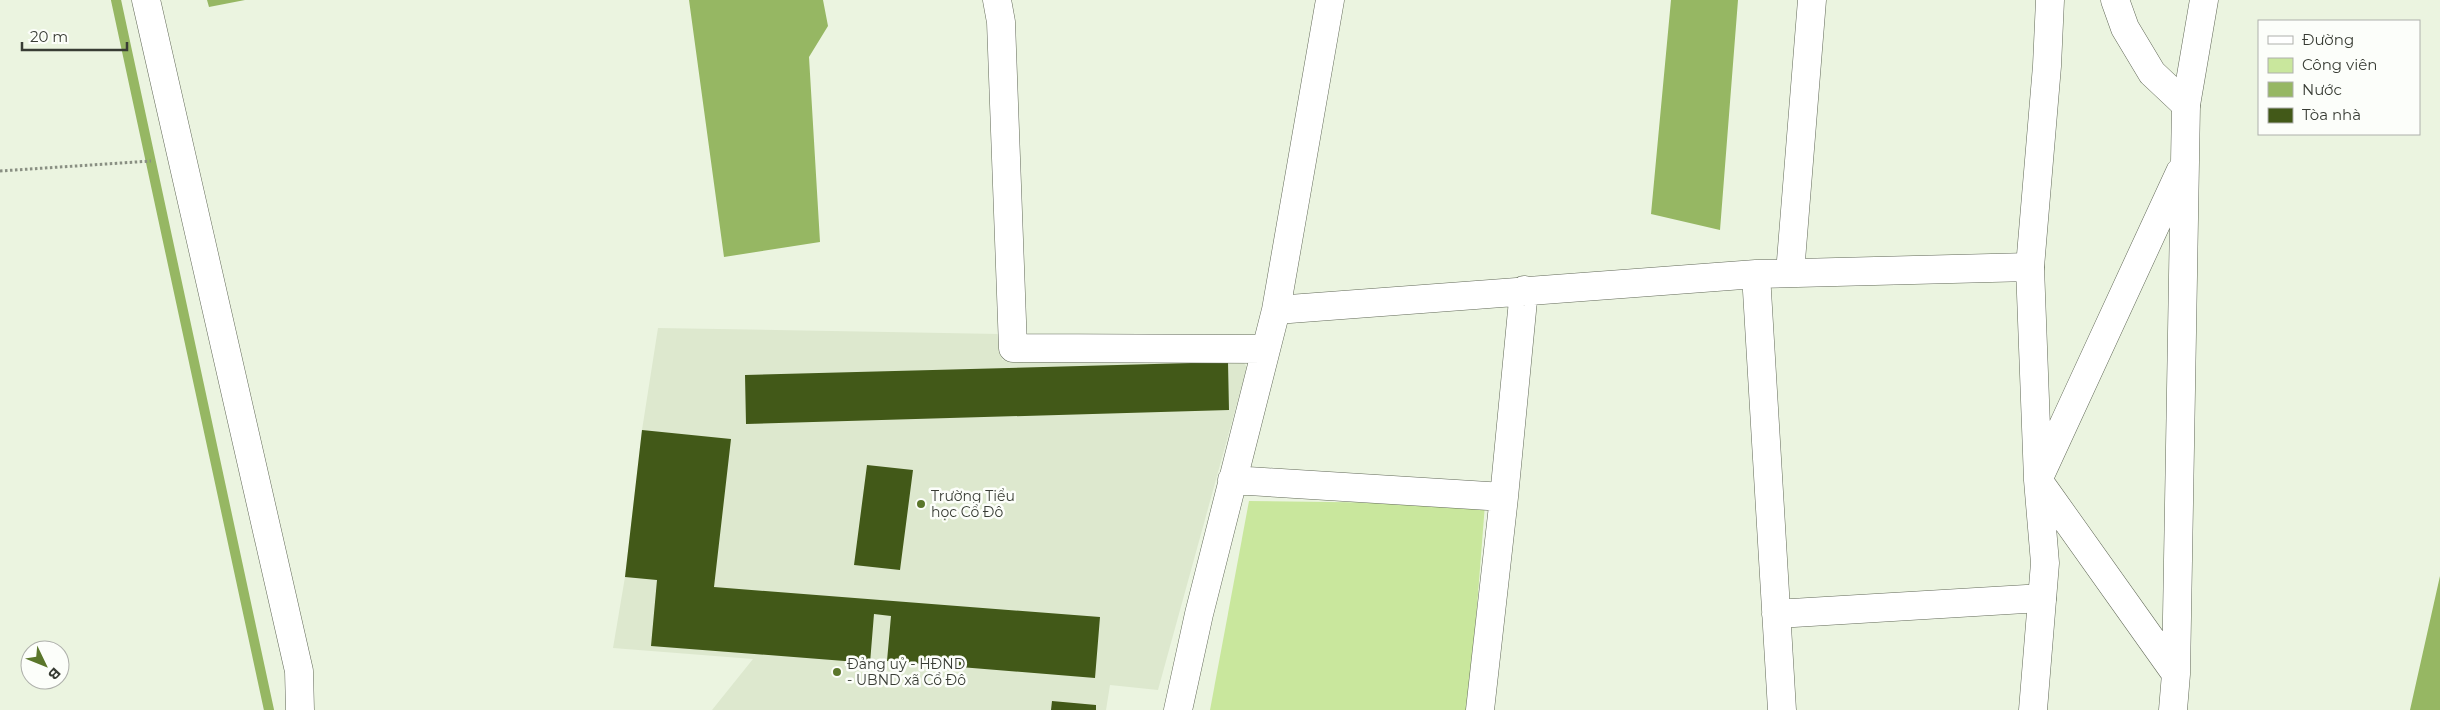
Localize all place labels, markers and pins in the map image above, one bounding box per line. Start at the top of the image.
place label: Trường Tiểu học Cổ Đô [931,487,1015,521]
marker: Trường Tiểu học Cổ Đô [915,498,927,510]
place label: Đảng uỷ - HĐND - UBND xã Cổ Đô [847,655,966,689]
marker: Đảng uỷ - HĐND - UBND xã Cổ Đô [831,666,843,678]

